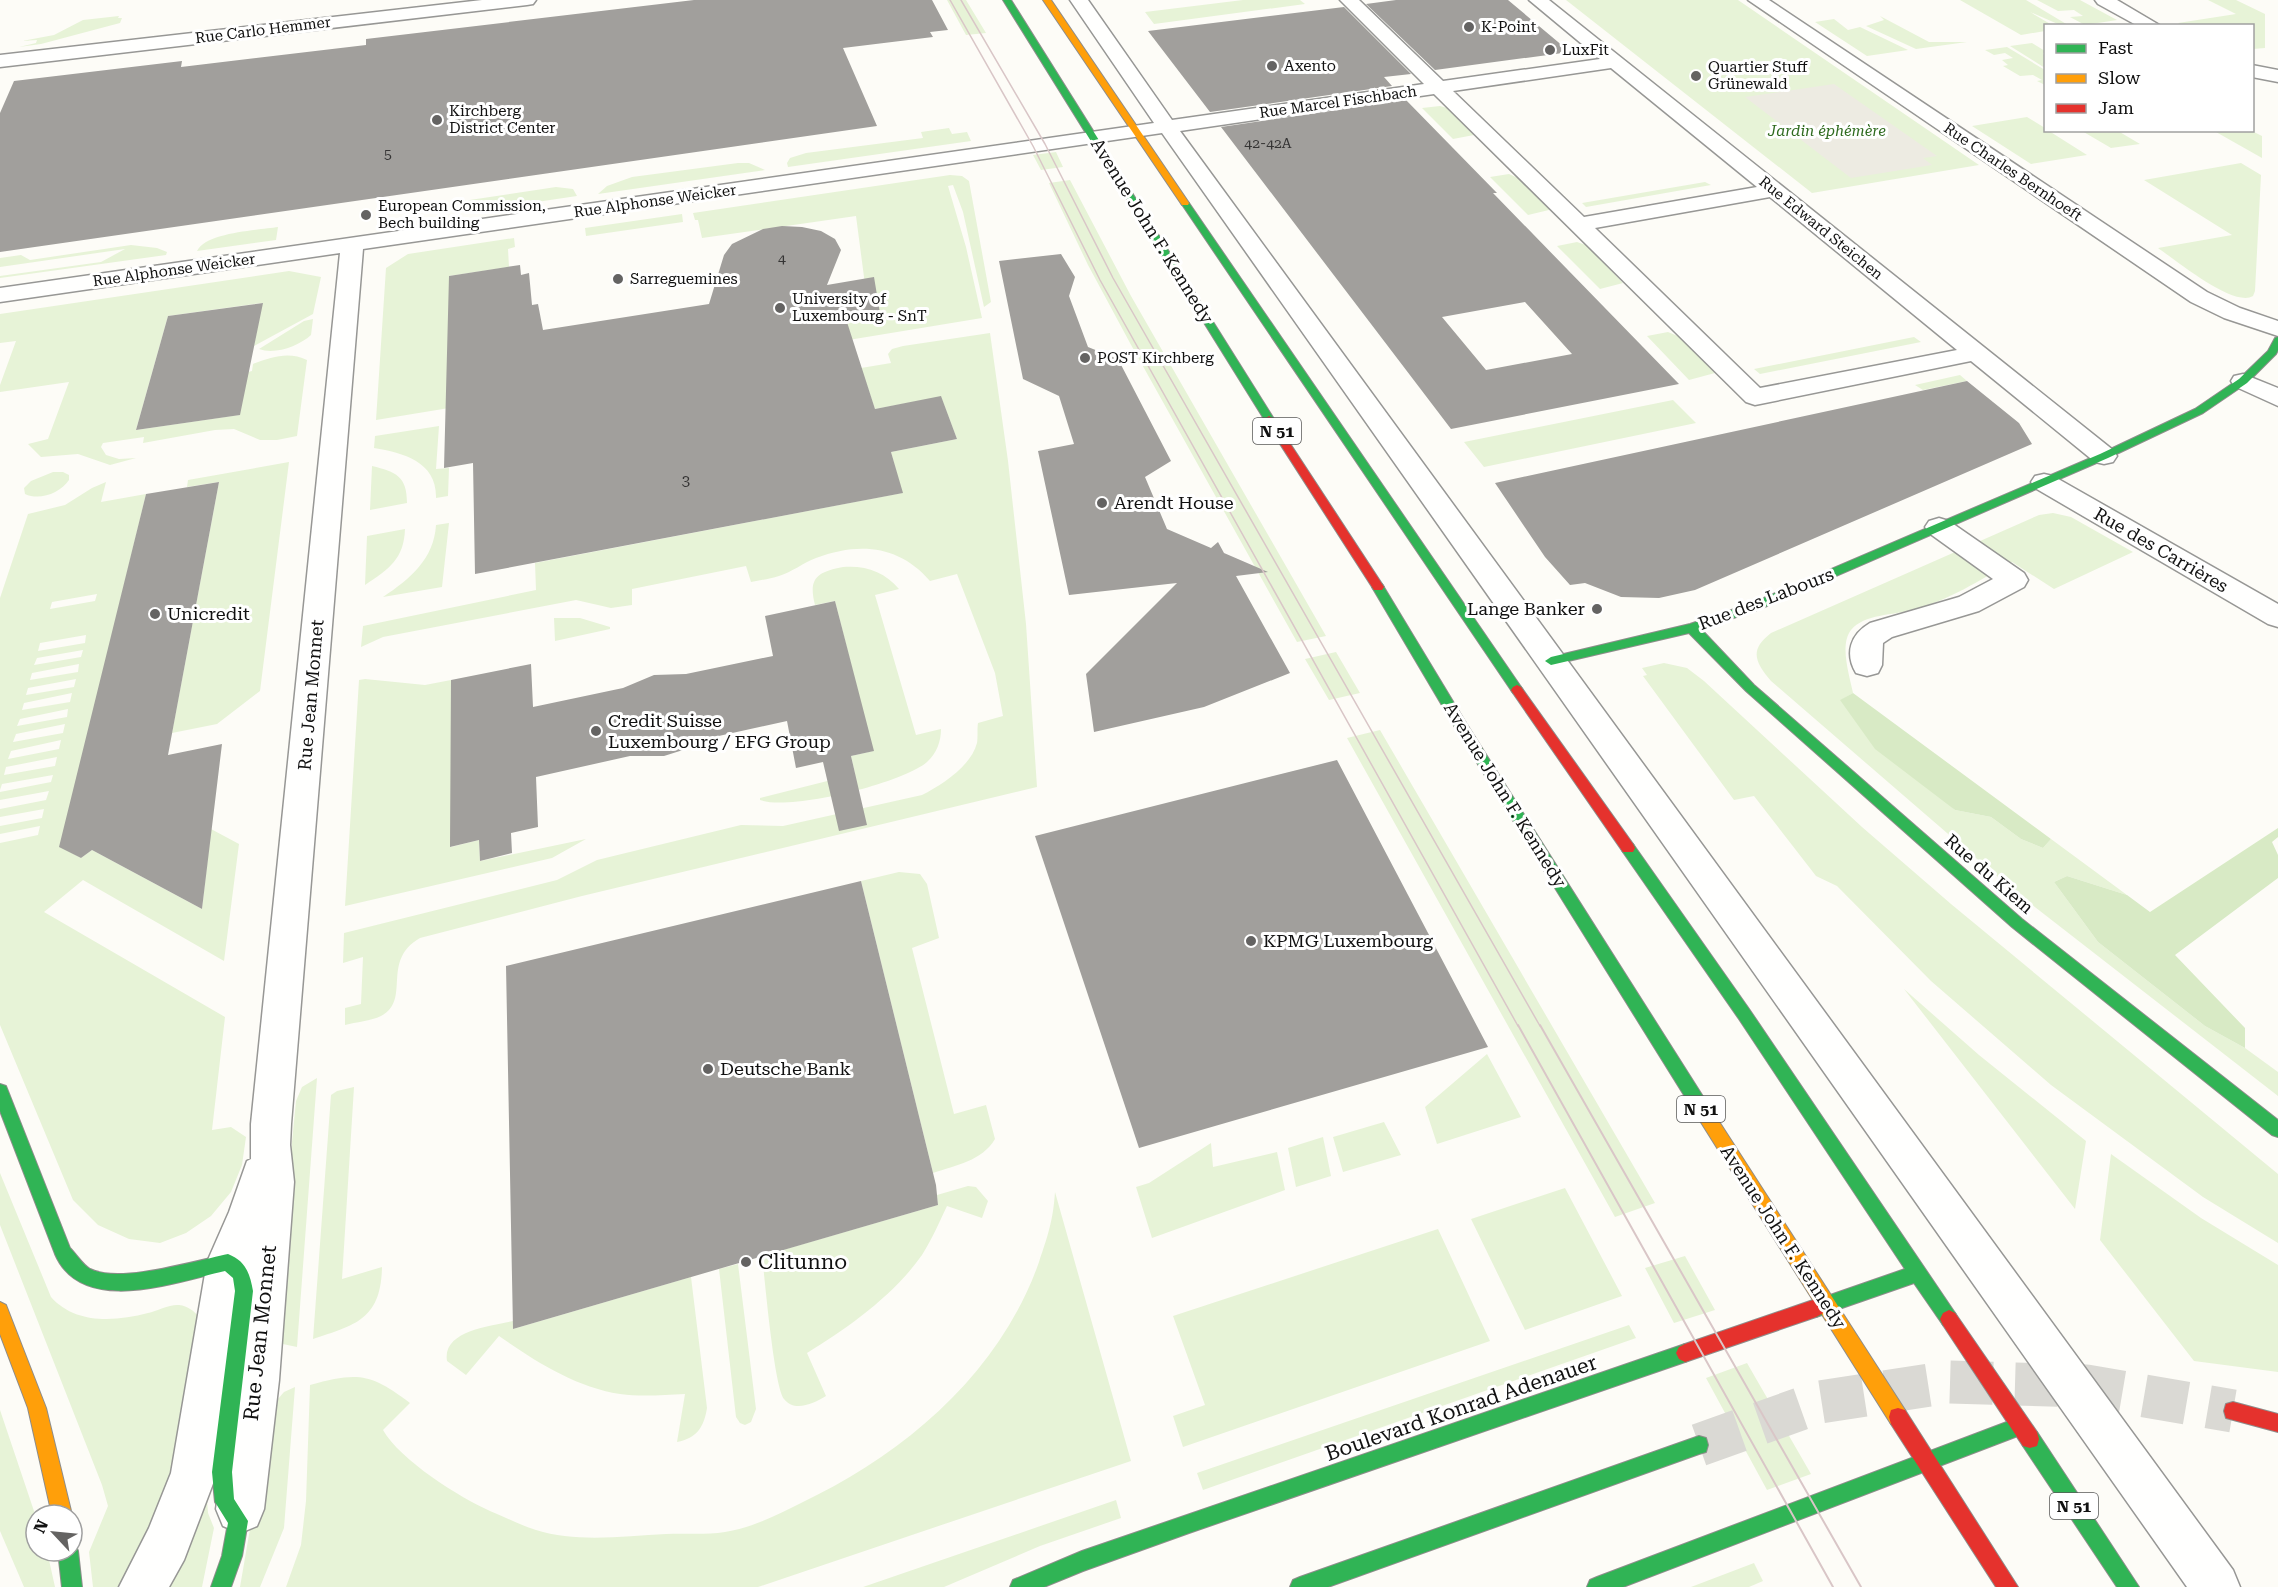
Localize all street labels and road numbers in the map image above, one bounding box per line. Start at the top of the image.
street label: Rue Carlo Hemmer [194,13,332,47]
street label: Rue Marcel Fischbach [1258,82,1418,122]
street label: Rue Charles Bernhoeft [1940,119,2086,225]
street label: Avenue John F. Kennedy [1087,134,1218,327]
street label: Rue Edward Steichen [1755,172,1887,284]
street label: Rue Alphonse Weicker [573,181,737,221]
street label: Rue Alphonse Weicker [92,250,256,290]
road number: N 51 [1253,418,1301,444]
street label: Rue des Carrières [2091,503,2232,596]
street label: Rue des Labours [1695,563,1836,634]
street label: Rue Jean Monnet [293,618,328,771]
street label: Avenue John F. Kennedy [1440,698,1571,891]
street label: Rue du Kiem [1941,830,2038,918]
road number: N 51 [1677,1096,1725,1122]
street label: Avenue John F. Kennedy [1716,1141,1851,1333]
street label: Rue Jean Monnet [239,1244,281,1422]
street label: Boulevard Konrad Adenauer [1322,1350,1600,1466]
road number: N 51 [2050,1493,2098,1519]

